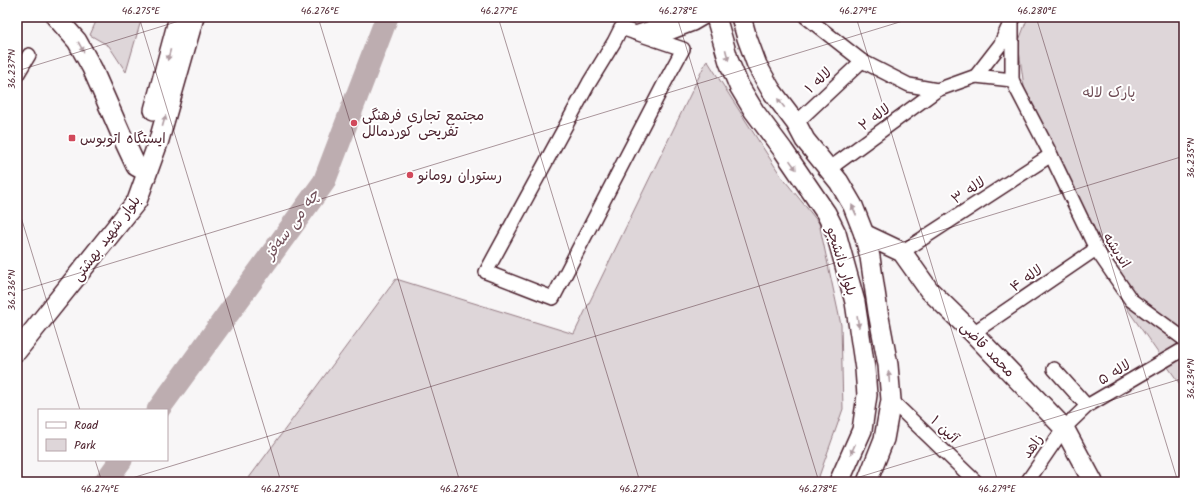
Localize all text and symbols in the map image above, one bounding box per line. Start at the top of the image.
text: 46.275°E [122,3,161,19]
text: 46.276°E [301,3,340,19]
text: 46.277°E [480,3,519,19]
text: 46.278°E [658,3,699,19]
text: 46.279°E [839,3,878,19]
text: 46.280°E [1017,3,1058,19]
one-way arrow [77,41,84,53]
text: 36.237°N [4,49,20,89]
one-way arrow [166,49,172,61]
one-way arrow [724,49,730,61]
street label: لاله ۱ [800,62,837,99]
park label: پارک لاله [1083,82,1135,104]
one-way arrow [777,97,785,108]
street label: لاله ۲ [854,99,895,137]
place label: مجتمع تجاری فرهنگی تفریحی کوردمالل [362,105,484,143]
one-way arrow [161,114,167,126]
marker: مجتمع تجاری فرهنگی تفریحی کوردمالل [349,118,359,128]
place label: ایستگاه اتوبوس [80,128,166,150]
marker: ایستگاه اتوبوس [67,133,77,143]
text: 36.235°N [1183,137,1199,178]
one-way arrow [789,160,797,171]
place label: رستوران رومانو [417,165,502,187]
marker: رستوران رومانو [405,170,415,180]
street label: لاله ۳ [947,172,990,210]
water label: چە می سەقز [258,184,327,266]
street label: بلوار شهید بهشتی [67,191,146,286]
one-way arrow [851,204,857,215]
street label: بلوار دانشجو [820,223,862,298]
street label: اندیشه [1097,228,1136,273]
street label: لاله ۴ [1006,260,1048,298]
text: 36.236°N [4,269,20,310]
one-way arrow [855,316,861,328]
street label: محمد قاضی [955,317,1020,383]
street label: لاله ۵ [1094,354,1135,391]
text: 36.234°N [1183,358,1199,399]
one-way arrow [886,371,892,383]
legend [38,409,168,461]
street label: آئین ۱ [925,411,964,449]
text: Road [74,416,99,435]
street label: زاهد [1017,430,1049,463]
text: Park [74,436,96,455]
one-way arrow [850,444,856,456]
text: 46.274°E [81,481,120,497]
text: 46.275°E [261,481,300,497]
text: 46.276°E [440,481,479,497]
text: 46.277°E [619,481,658,497]
text: 46.278°E [798,481,839,497]
text: 46.279°E [978,481,1017,497]

